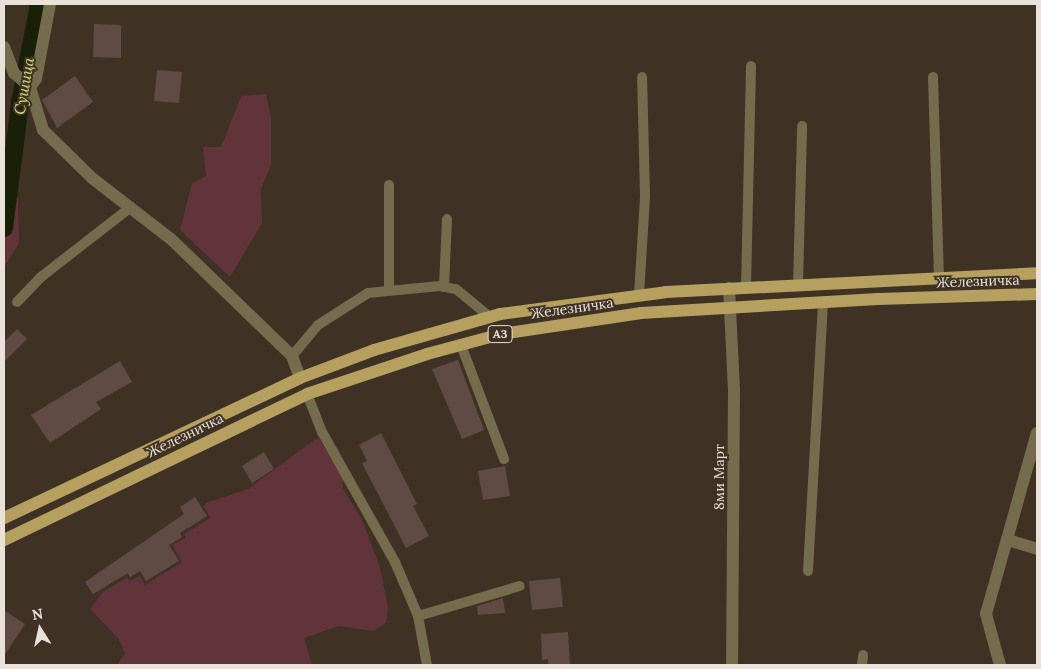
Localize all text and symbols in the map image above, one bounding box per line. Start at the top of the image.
water label: Сушица [10,56,38,116]
street label: Железничка [936,271,1020,291]
street label: Железничка [530,294,614,322]
road number: A3 [488,324,512,344]
street label: Железничка [144,409,226,461]
street label: 8ми Март [711,444,727,510]
north arrow [15,604,65,654]
text: N [30,604,44,624]

